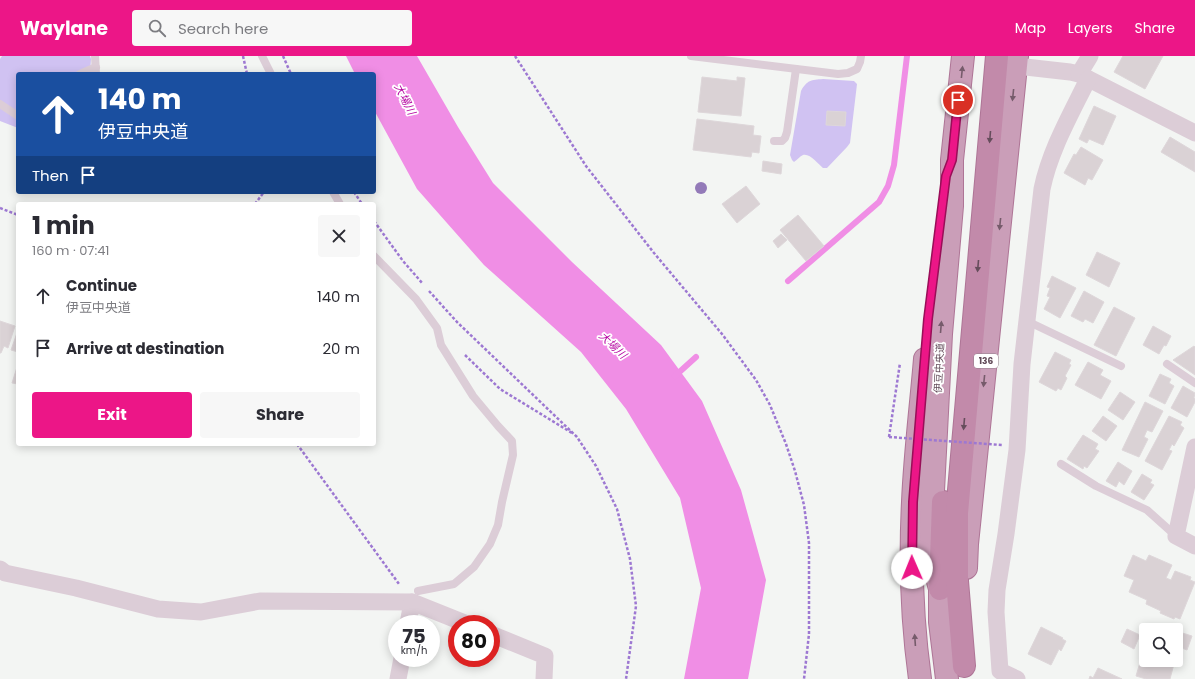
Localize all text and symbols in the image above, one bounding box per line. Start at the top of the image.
search box [132,10,412,46]
text: Waylane [20,15,108,42]
icon: search [146,17,168,39]
text: Search here [178,18,268,39]
text: Map [1015,18,1046,38]
text: Layers [1068,18,1112,38]
text: Share [1134,18,1175,38]
one-way arrow [958,66,965,78]
text: 140 m [98,80,181,119]
water label: 大場川 [390,81,420,118]
pin [941,83,975,117]
icon: ahead [32,88,84,140]
icon: arrive [947,89,969,111]
one-way arrow [1010,89,1016,101]
text: 伊豆中央道 [98,119,188,144]
one-way arrow [986,131,993,143]
icon: arrive [77,164,99,186]
text: Then [32,165,69,186]
text: 1 min [32,209,95,242]
button: close [318,215,360,257]
one-way arrow [997,218,1003,230]
text: 160 m · 07:41 [32,241,110,260]
one-way arrow [975,260,981,272]
text: Continue [66,275,137,296]
icon: ahead [32,285,54,307]
text: 140 m [317,286,360,307]
text: 伊豆中央道 [66,298,131,317]
one-way arrow [938,321,945,333]
water label: 大場川 [596,328,631,363]
icon: arrive [32,337,54,359]
text: Arrive at destination [66,338,224,359]
text: 20 m [322,338,360,359]
street label: 伊豆中央道 [930,343,948,393]
road number: 136 [974,354,998,368]
one-way arrow [981,375,987,387]
button: Exit [32,392,192,438]
button: Share [200,392,360,438]
one-way arrow [961,418,967,430]
position arrow [891,547,933,589]
speed limit sign: 80 [448,615,500,667]
text: 75 [402,622,426,650]
map controls [1139,623,1183,667]
button: search [1139,623,1183,667]
one-way arrow [912,634,919,646]
text: km/h [401,643,427,658]

